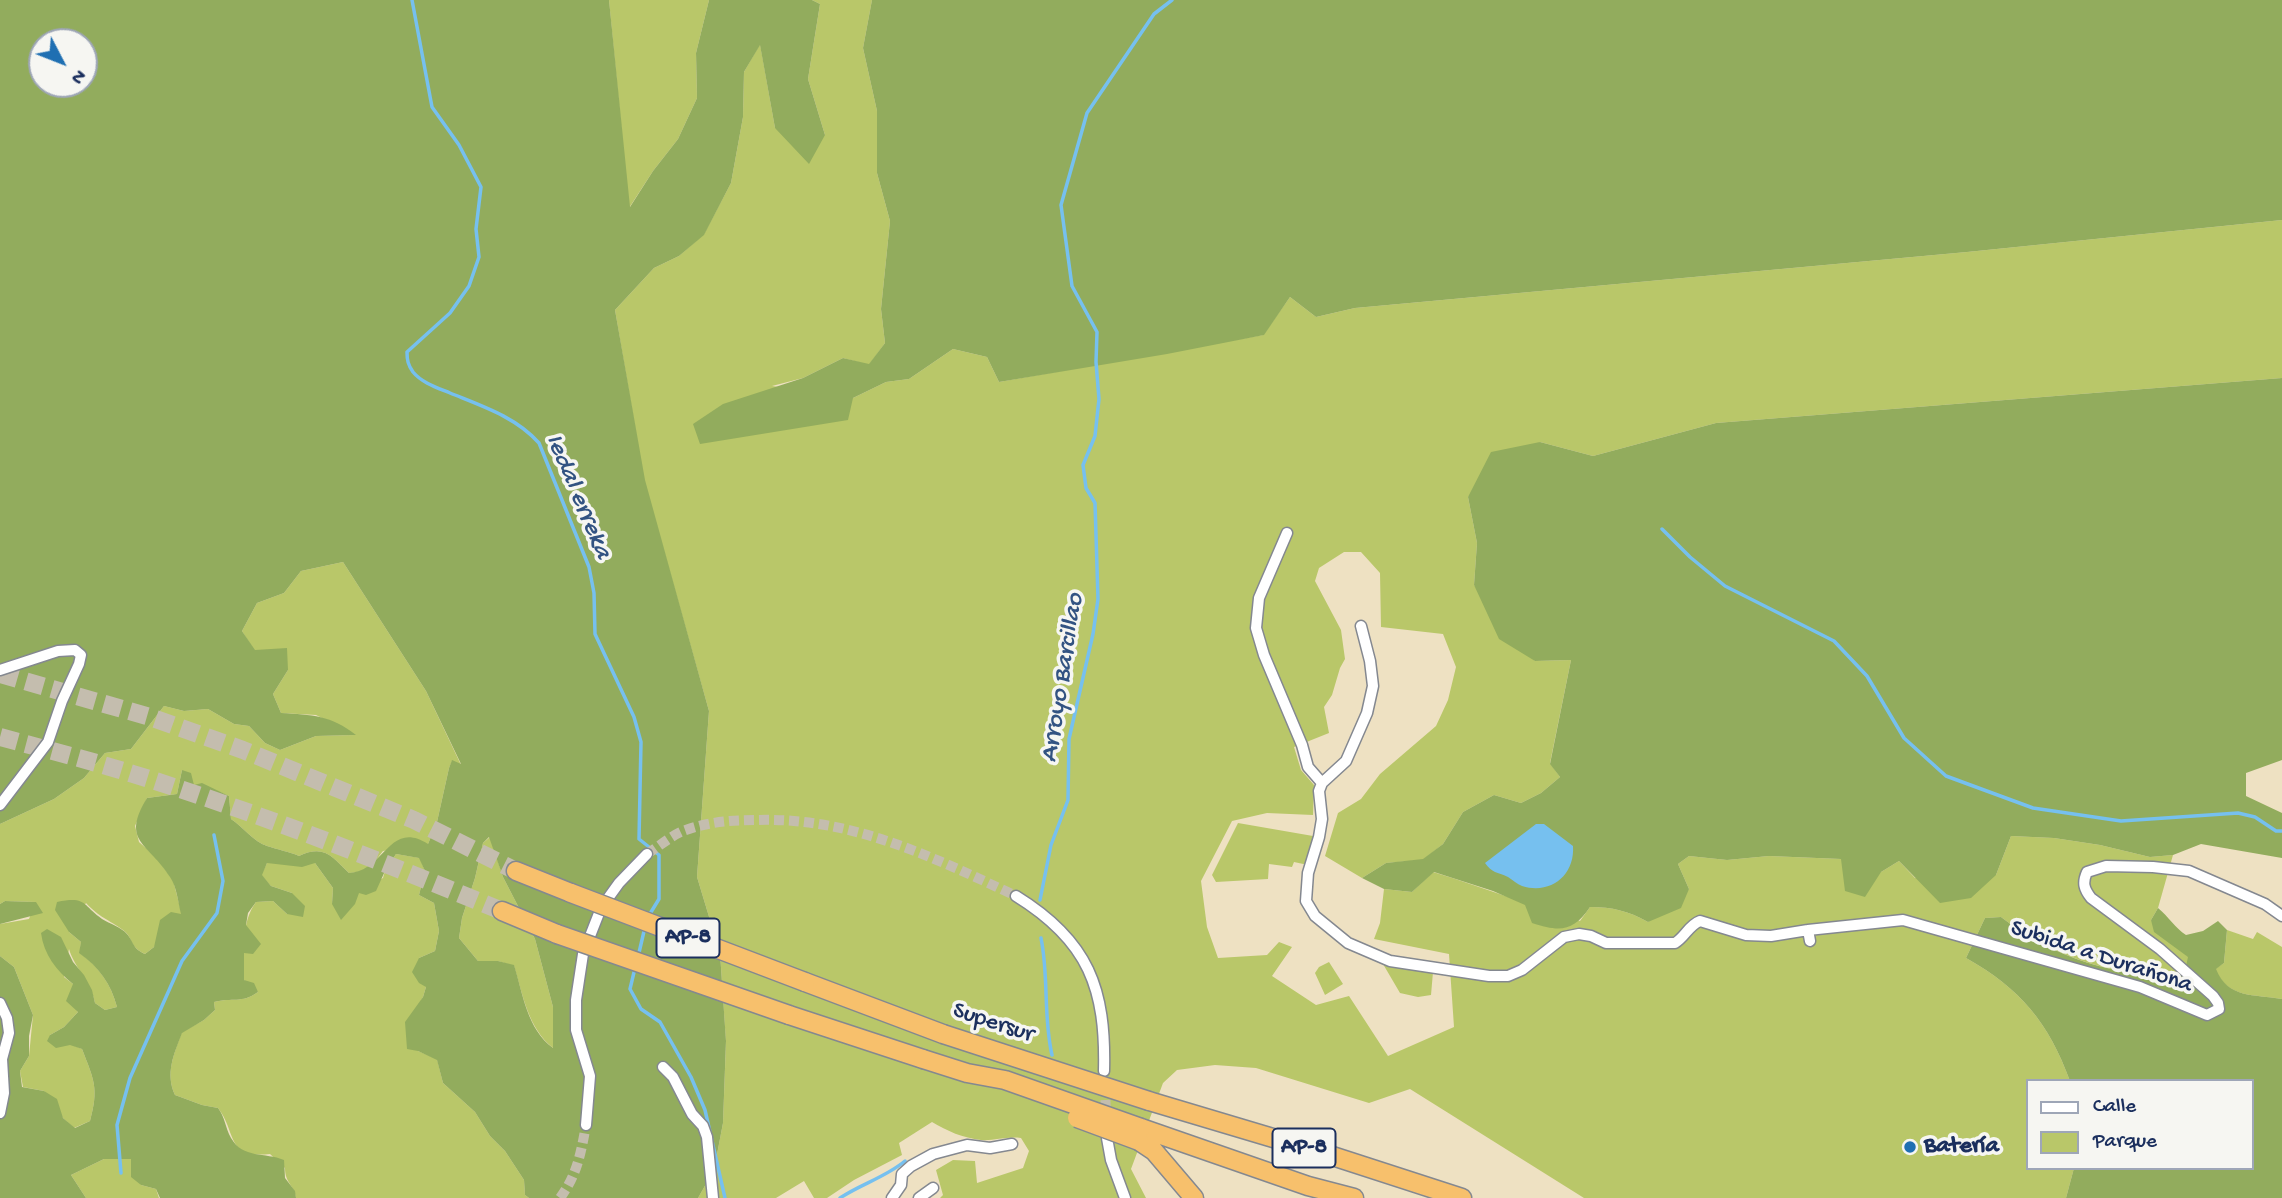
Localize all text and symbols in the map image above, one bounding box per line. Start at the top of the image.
north arrow [28,28,98,98]
text: N [65,64,90,88]
water label: Iedal erreka [537,430,617,564]
water label: Arroyo Barcillao [1035,591,1093,765]
street label: Subida a Durañona [2006,915,2196,1001]
road number: AP-8 [656,918,720,958]
street label: Supersur [949,997,1037,1051]
legend [2026,1079,2254,1170]
text: Calle [2093,1095,2136,1120]
road number: AP-8 [1272,1128,1336,1168]
text: Parque [2093,1130,2157,1155]
place label: Batería [1924,1133,1999,1161]
marker: Batería [1902,1139,1918,1155]

